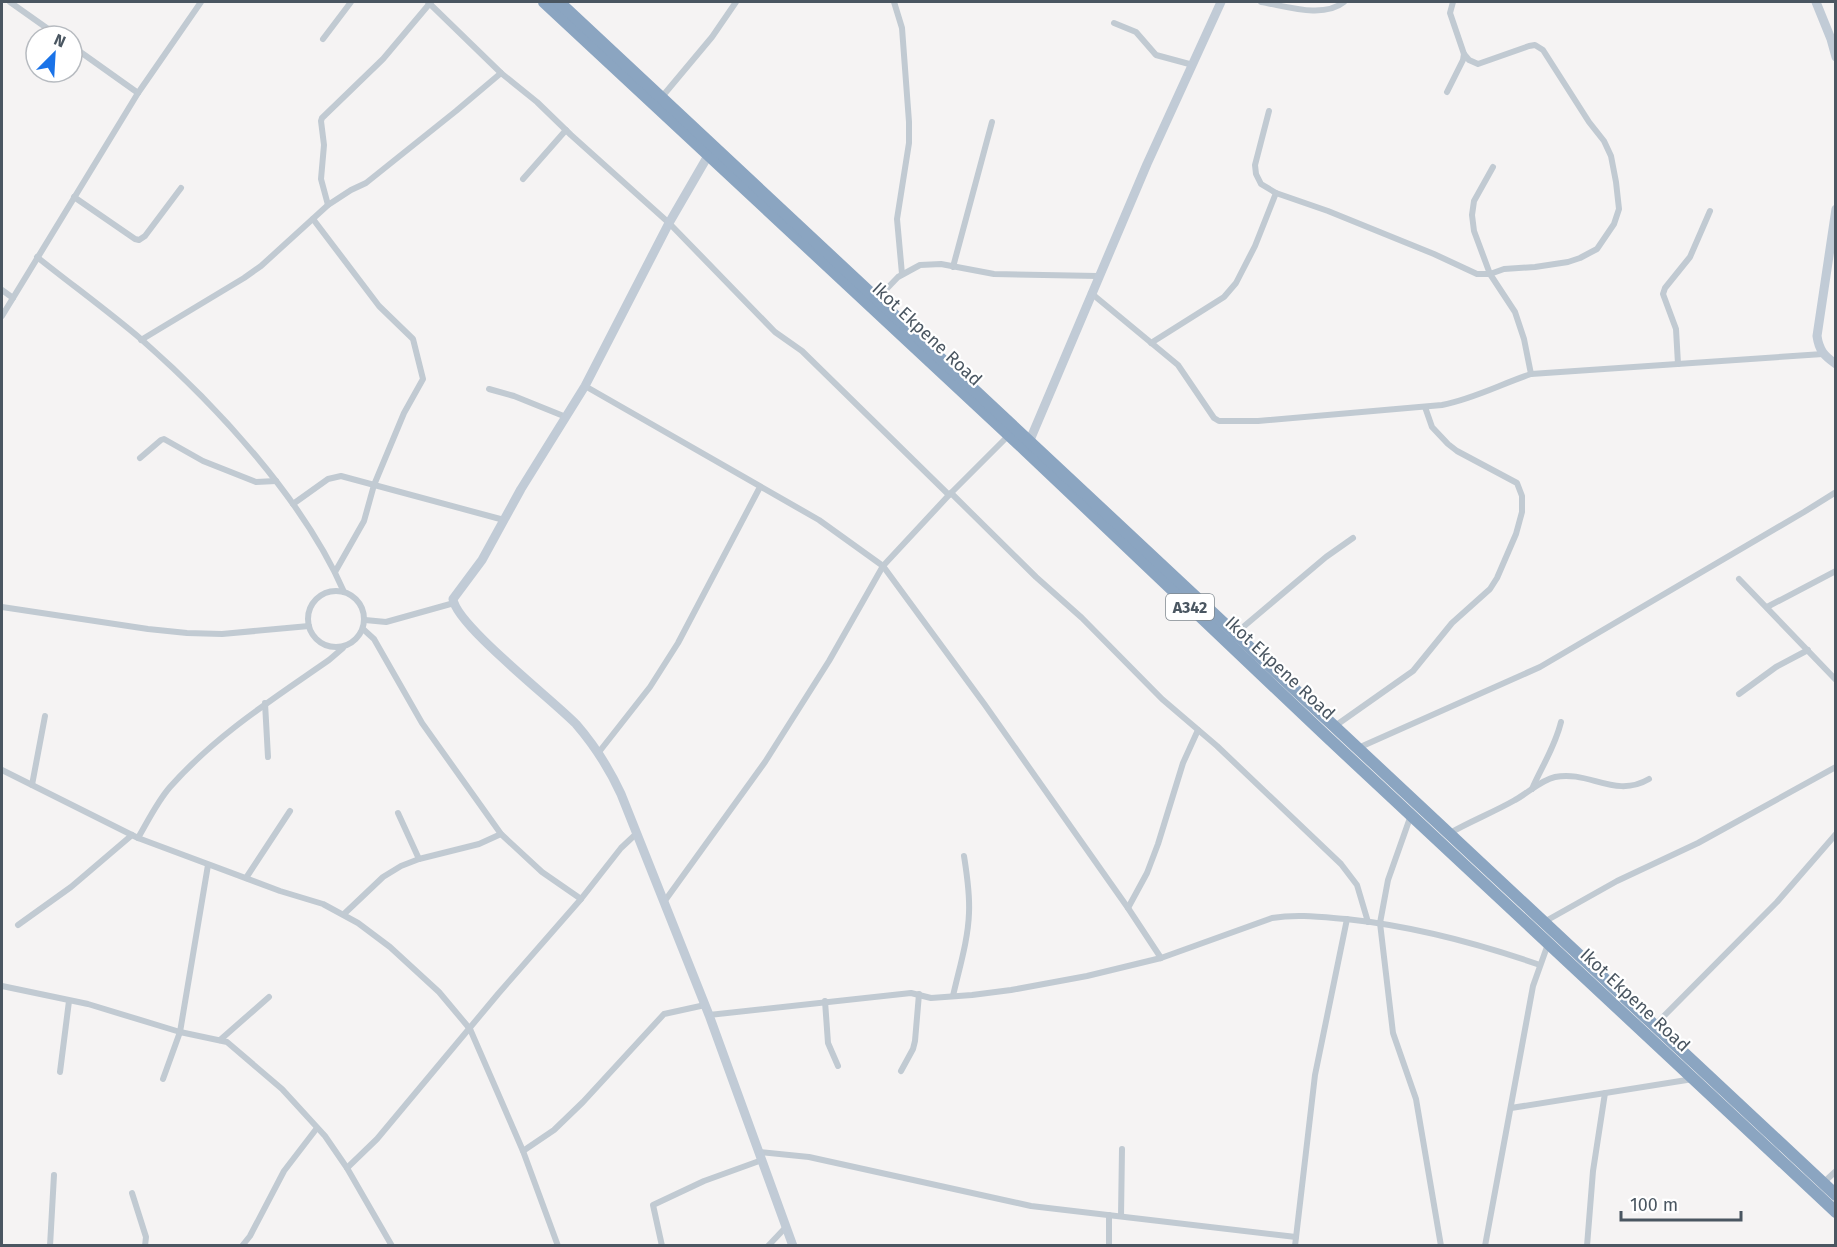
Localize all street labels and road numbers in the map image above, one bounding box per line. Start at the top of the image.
street label: Ikot Ekpene Road [868,277,986,391]
road number: A342 [1166,594,1214,620]
street label: Ikot Ekpene Road [1221,611,1339,725]
street label: Ikot Ekpene Road [1576,943,1694,1057]

